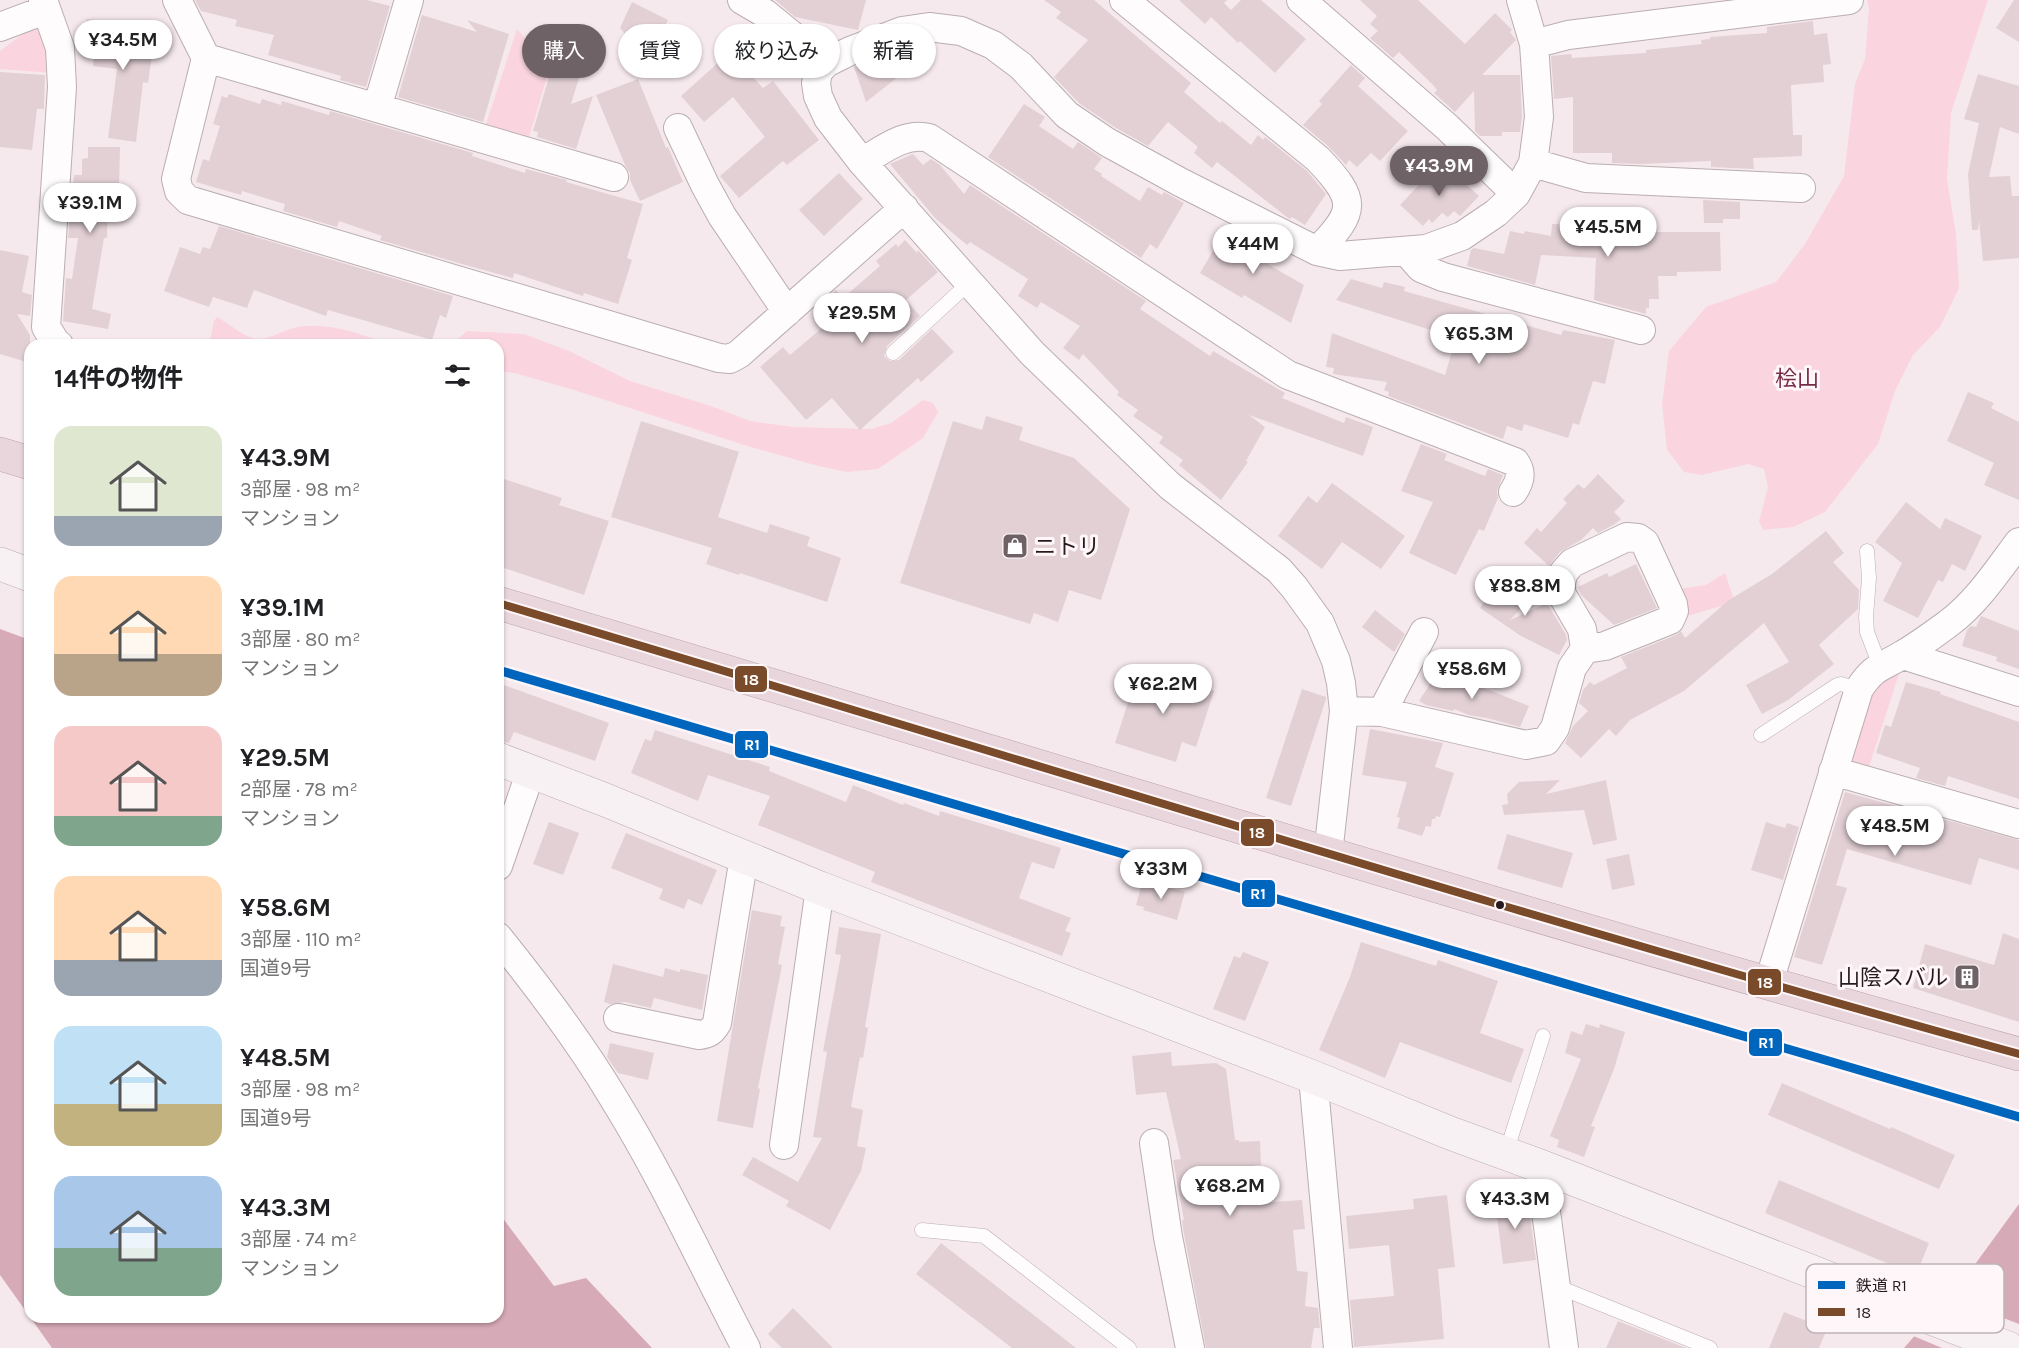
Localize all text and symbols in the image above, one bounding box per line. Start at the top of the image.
pin: ¥34.5M [74,20,172,71]
chip: 購入 [522,24,606,78]
chip: 賃貸 [618,24,702,78]
chip: 絞り込み [714,24,840,78]
chip: 新着 [852,24,936,78]
text: ¥34.5M [88,28,158,51]
pin: ¥43.9M [1390,146,1488,197]
text: ¥43.9M [1404,154,1474,177]
pin: ¥39.1M [41,183,139,234]
text: ¥39.1M [57,191,123,214]
pin: ¥45.5M [1559,207,1657,258]
text: ¥45.5M [1574,215,1642,238]
pin: ¥44M [1217,224,1289,275]
text: ¥44M [1226,232,1280,255]
pin: ¥29.5M [813,293,911,344]
text: ¥29.5M [827,301,897,324]
pin: ¥65.3M [1430,314,1528,365]
text: ¥65.3M [1444,322,1514,345]
icon: filters [441,359,474,392]
text: 14件の物件 [54,363,183,394]
park label: 桧山 [1775,366,1819,392]
text: ¥43.9M [240,442,331,473]
icon: home [102,450,174,522]
text: 3部屋 · 98 m² [240,478,360,501]
text: マンション [240,507,340,530]
shop icon: ニトリ [1000,531,1030,561]
place label: ニトリ [1034,534,1100,560]
pin: ¥88.8M [1476,566,1574,617]
text: ¥88.8M [1489,574,1561,597]
text: ¥39.1M [240,592,325,623]
icon: home [102,600,174,672]
text: 3部屋 · 80 m² [240,628,361,651]
pin: ¥58.6M [1423,649,1521,700]
text: マンション [240,657,340,680]
text: ¥58.6M [1437,657,1507,680]
pin: ¥62.2M [1114,664,1212,715]
line badge: 18 [734,665,768,693]
text: 18 [743,670,759,689]
text: ¥62.2M [1128,672,1198,695]
line badge: R1 [734,730,769,759]
text: R1 [744,735,760,754]
text: ¥29.5M [240,742,330,773]
icon: home [102,750,174,822]
text: 2部屋 · 78 m² [240,778,358,801]
pin: ¥48.5M [1846,806,1944,857]
text: マンション [240,807,340,830]
text: ¥48.5M [1860,814,1930,837]
line badge: 18 [1240,818,1275,847]
text: 18 [1249,823,1265,842]
pin: ¥33M [1125,849,1197,900]
text: ¥33M [1134,857,1188,880]
line badge: R1 [1241,879,1276,908]
text: R1 [1250,884,1266,903]
text: ¥58.6M [240,892,331,923]
unlabelled marker [1494,899,1506,911]
icon: home [102,900,174,972]
text: 3部屋 · 110 m² [240,928,361,951]
text: 国道9号 [240,957,312,980]
building icon: 山陰スバル [1952,962,1982,992]
place label: 山陰スバル [1838,965,1948,991]
line badge: 18 [1747,968,1782,996]
text: 18 [1757,973,1773,992]
line badge: R1 [1748,1028,1783,1057]
text: R1 [1758,1033,1774,1052]
text: ¥48.5M [240,1042,331,1073]
icon: home [102,1050,174,1122]
text: 3部屋 · 98 m² [240,1078,360,1101]
text: 国道9号 [240,1107,312,1130]
pin: ¥68.2M [1181,1166,1279,1217]
text: ¥68.2M [1195,1174,1265,1197]
pin: ¥43.3M [1466,1179,1564,1230]
text: ¥43.3M [1480,1187,1550,1210]
text: ¥43.3M [240,1192,331,1223]
icon: home [102,1200,174,1272]
text: 3部屋 · 74 m² [240,1228,357,1251]
text: マンション [240,1257,340,1280]
legend [1806,1264,2004,1333]
text: 鉄道 R1 [1856,1276,1907,1295]
text: 18 [1856,1303,1871,1322]

